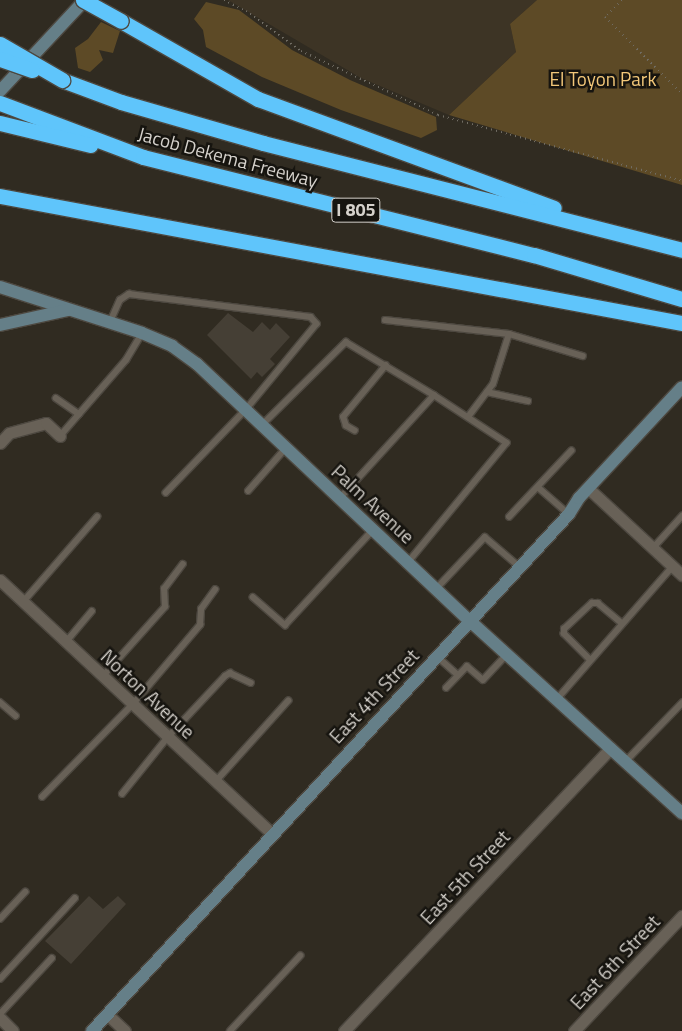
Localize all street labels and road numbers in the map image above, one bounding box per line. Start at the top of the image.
street label: Jacob Dekema Freeway [136,122,320,192]
road number: I 805 [331,194,381,226]
street label: Palm Avenue [327,460,419,548]
street label: East 4th Street [325,644,423,748]
street label: Norton Avenue [96,645,200,743]
street label: East 5th Street [416,825,514,929]
street label: East 6th Street [566,910,664,1014]

